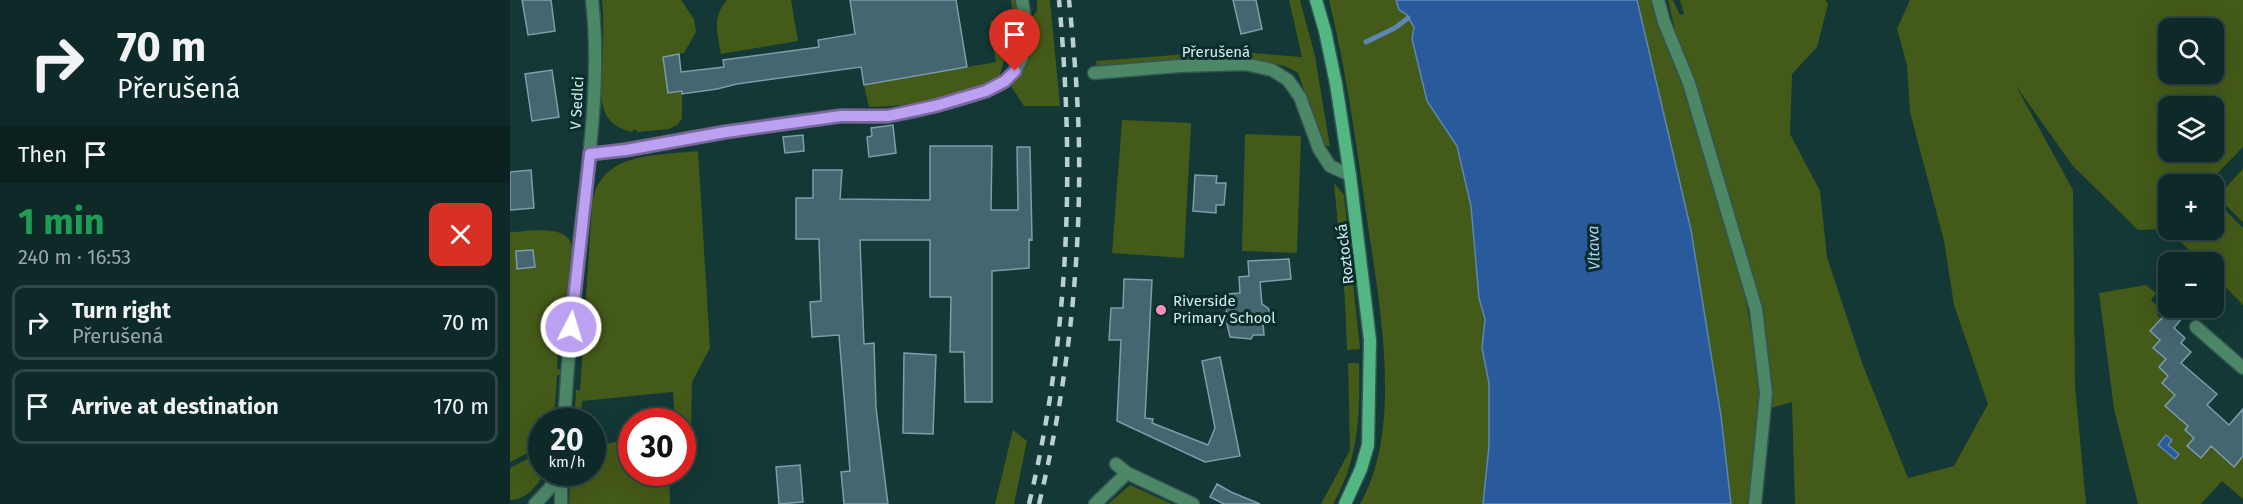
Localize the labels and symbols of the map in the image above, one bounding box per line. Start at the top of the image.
pin [989,9,1040,71]
street label: Přerušená [1182,43,1250,61]
street label: V Sedlci [567,76,587,130]
street label: Roztocká [1332,223,1358,285]
water label: Vltava [1583,225,1604,271]
place label: Riverside Primary School [1173,292,1276,327]
position arrow [539,295,603,359]
marker: Riverside Primary School [1154,303,1168,317]
speed limit sign: 30 [618,408,696,486]

